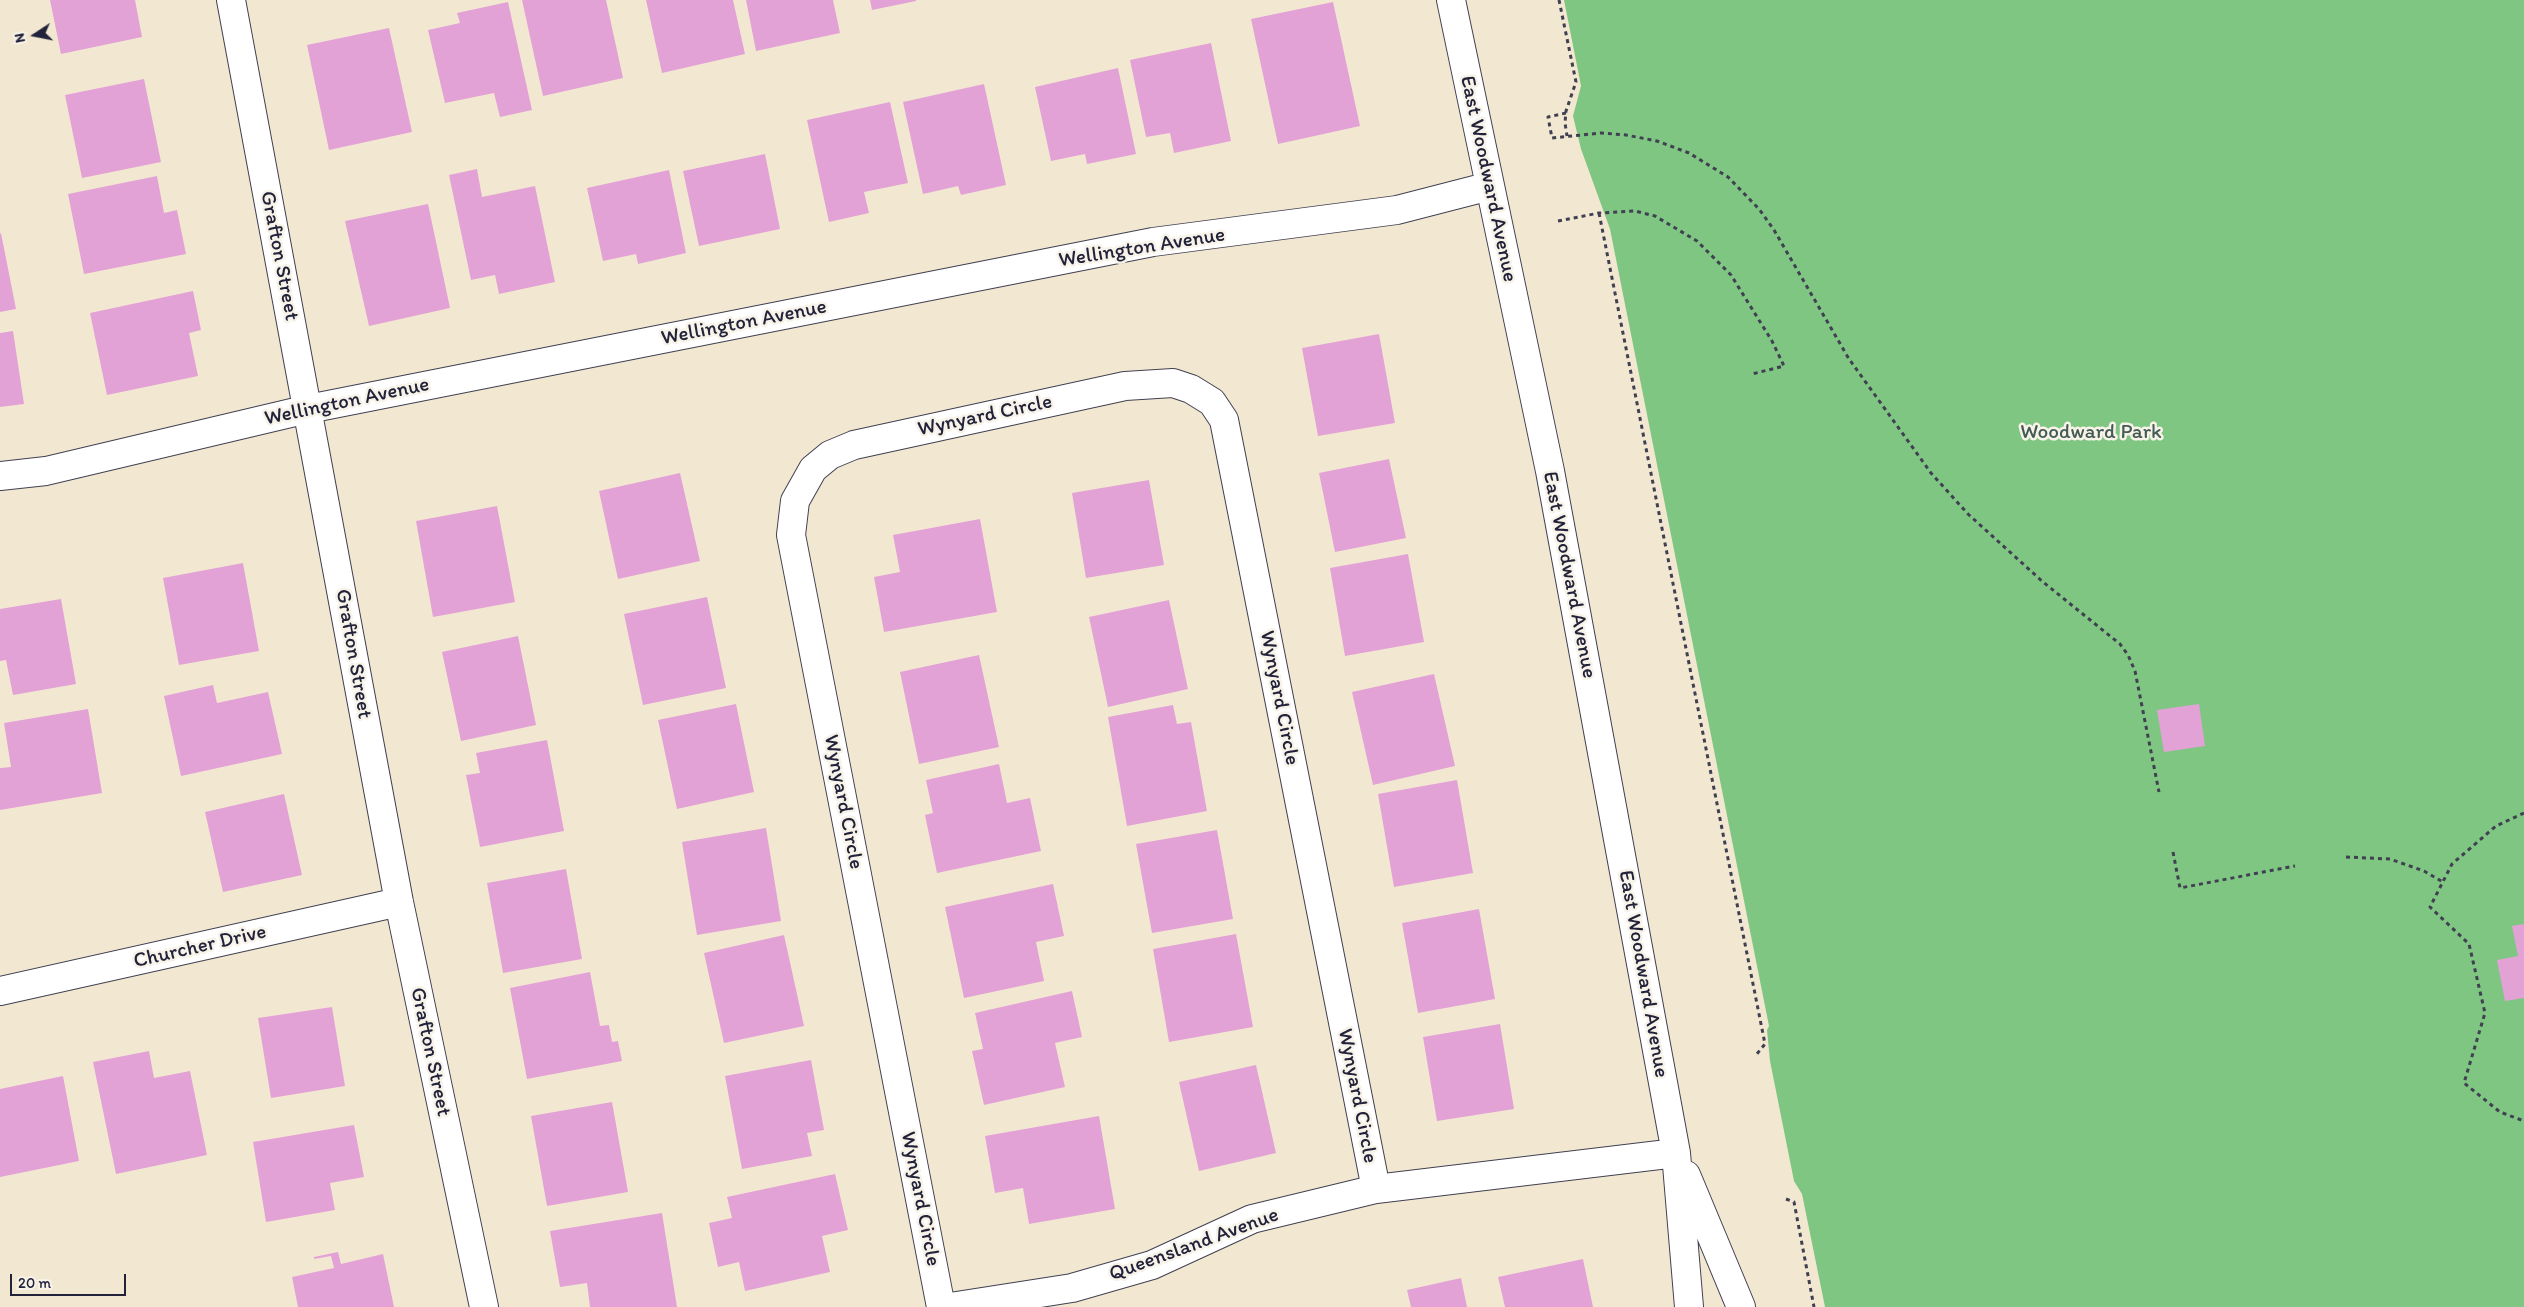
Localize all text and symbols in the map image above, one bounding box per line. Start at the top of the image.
north arrow [10,10,60,60]
text: N [11,32,29,44]
street label: East Woodward Avenue [1454,74,1522,284]
street label: Grafton Street [254,189,304,323]
street label: Wellington Avenue [1057,222,1227,274]
street label: Wellington Avenue [659,295,829,351]
street label: Wellington Avenue [262,372,432,432]
street label: Wynyard Circle [916,389,1054,443]
park label: Woodward Park [2020,420,2162,446]
street label: East Woodward Avenue [1537,469,1601,681]
street label: Grafton Street [329,587,377,721]
street label: Wynyard Circle [1254,629,1304,767]
street label: Wynyard Circle [818,733,868,871]
street label: East Woodward Avenue [1612,868,1674,1080]
street label: Churcher Drive [131,919,269,975]
street label: Grafton Street [404,985,456,1119]
street label: Wynyard Circle [1332,1027,1382,1165]
street label: Wynyard Circle [895,1130,945,1268]
street label: Queensland Avenue [1106,1203,1282,1287]
scale bar [12,1264,129,1296]
text: 20 m [18,1274,51,1292]

